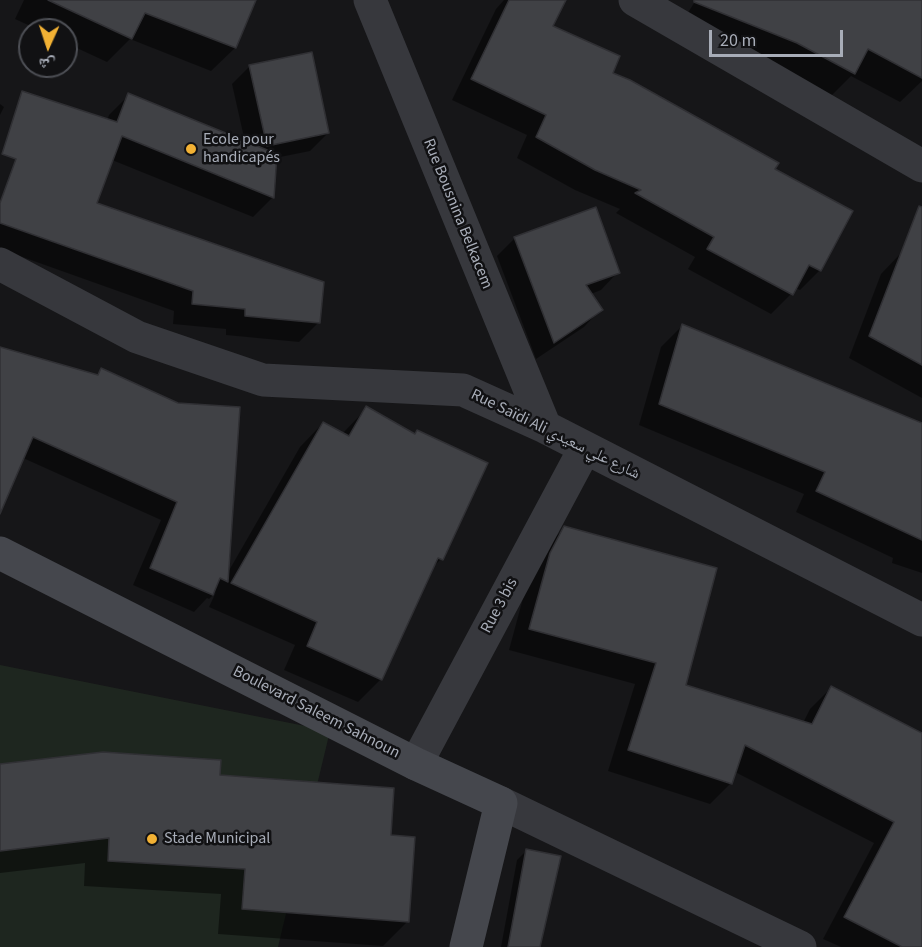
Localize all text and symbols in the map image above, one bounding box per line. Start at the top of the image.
north arrow [18,18,78,78]
scale bar [712,18,846,56]
text: 20 m [720,28,756,53]
text: ش [38,53,56,75]
place label: Ecole pour handicapés [203,130,280,168]
street label: Rue Bousnina Belkacem [418,136,496,292]
marker: Ecole pour handicapés [184,142,198,156]
street label: Rue Saïdi Ali شارع علي سعيدي [467,386,643,484]
street label: Rue 3 bis [478,575,522,637]
street label: Boulevard Saleem Sahnoun [229,663,403,763]
place label: Stade Municipal [164,829,270,849]
marker: Stade Municipal [145,832,159,846]

